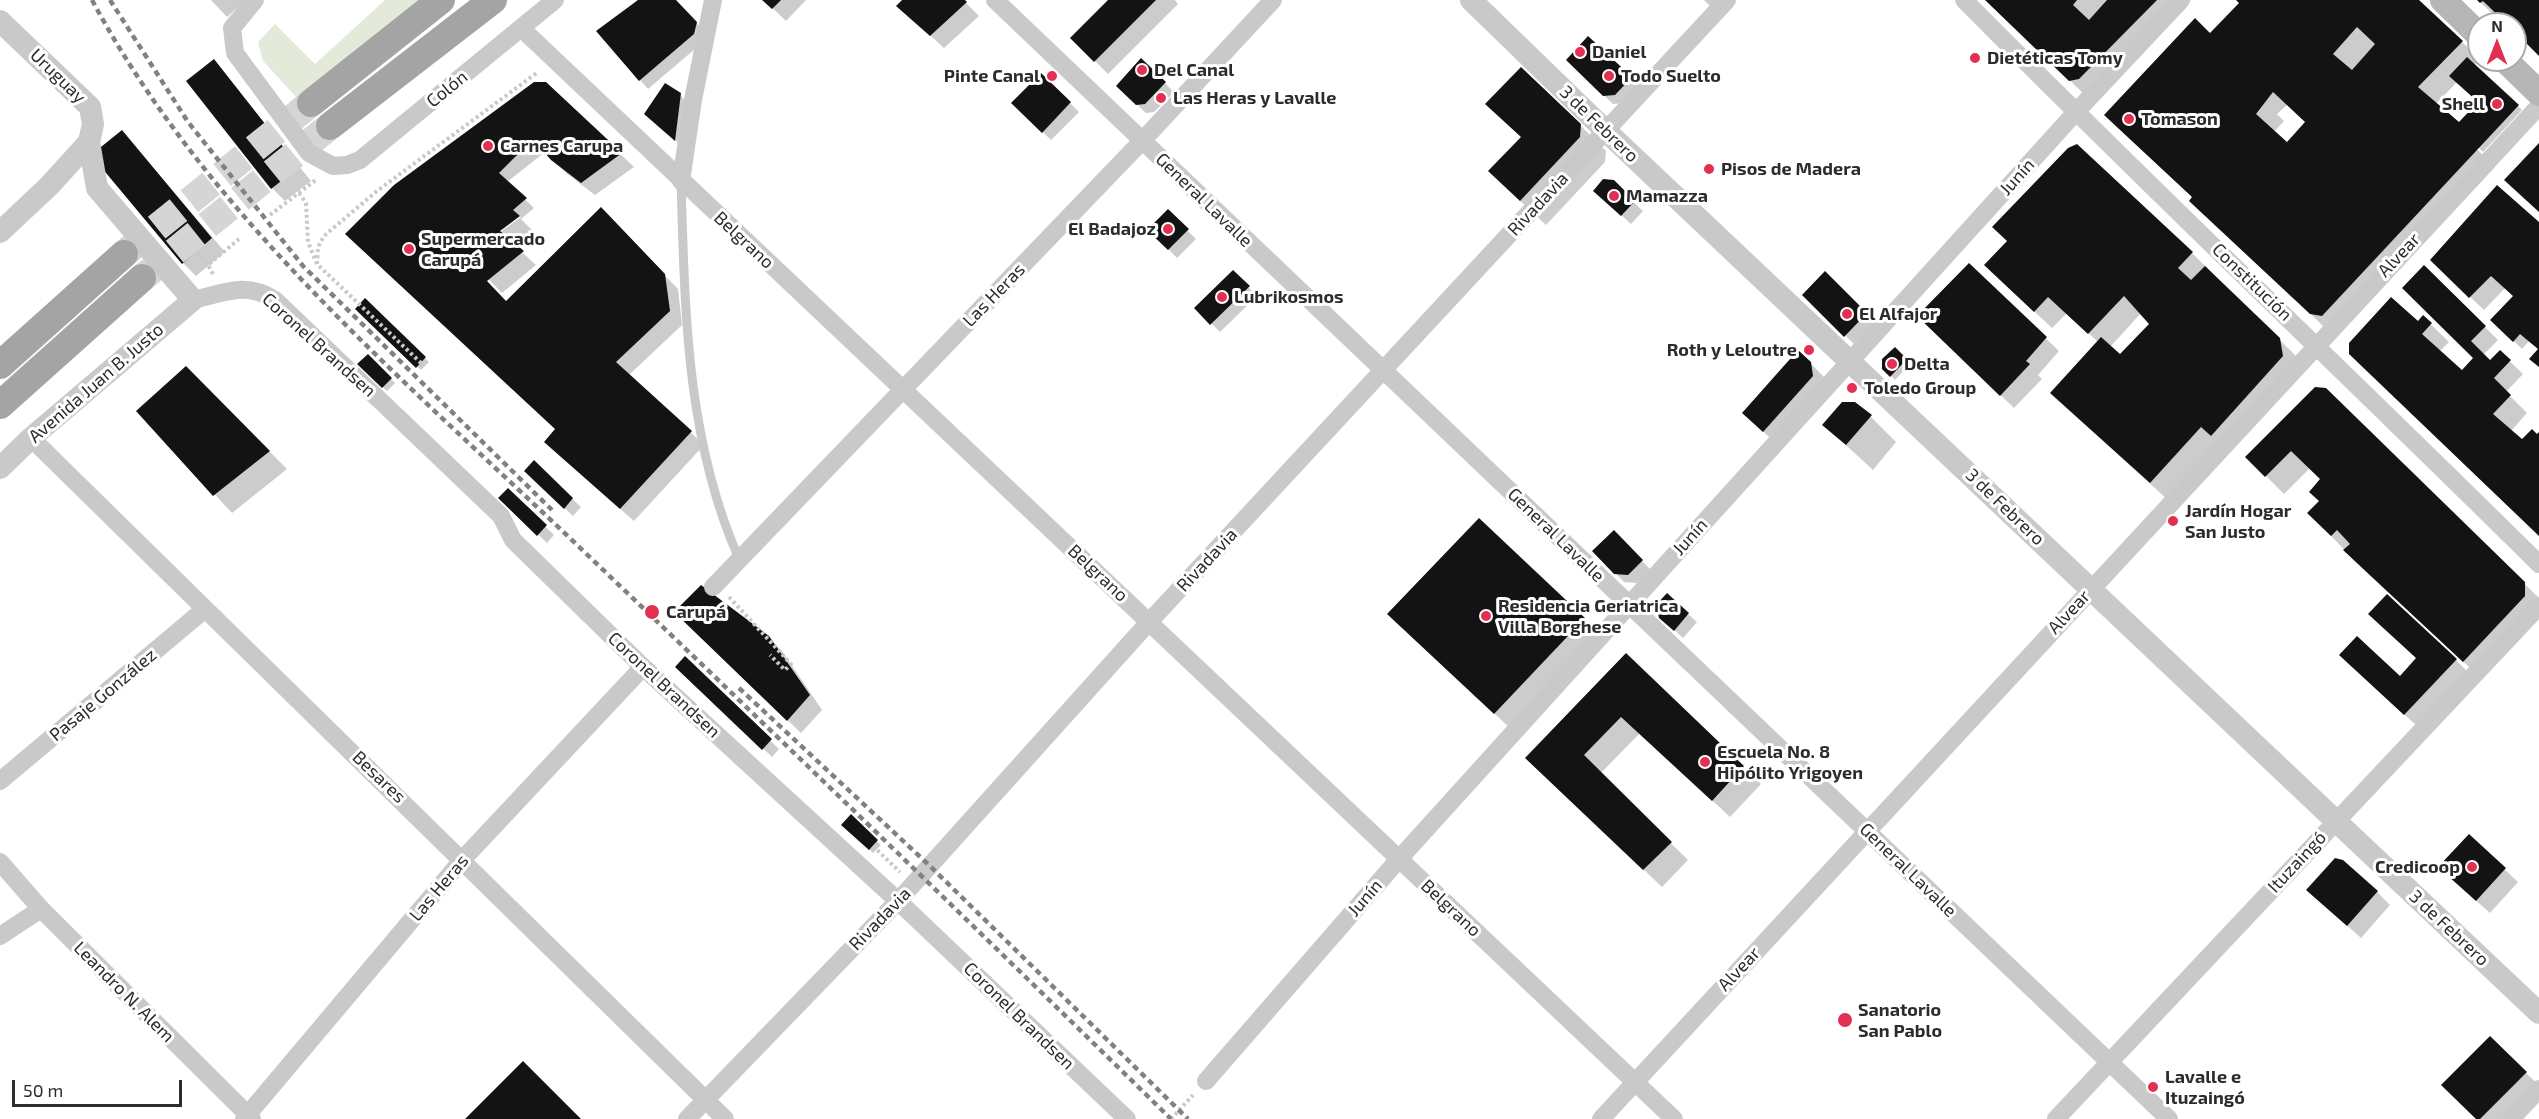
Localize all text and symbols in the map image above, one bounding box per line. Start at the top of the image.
north arrow [2467,12,2527,72]
text: N [2491,16,2503,35]
place label: Daniel [1592,41,1646,63]
street label: Uruguay [26,44,90,108]
marker: Daniel [1573,45,1587,59]
place label: Dietéticas Tomy [1987,47,2123,69]
marker: Dietéticas Tomy [1968,51,1982,65]
place label: Del Canal [1154,59,1234,81]
marker: Del Canal [1135,63,1149,77]
place label: Pinte Canal [944,65,1040,87]
place label: Todo Suelto [1621,65,1721,87]
street label: Colón [422,66,472,112]
marker: Pinte Canal [1045,69,1059,83]
marker: Todo Suelto [1602,69,1616,83]
street label: 3 de Febrero [1555,81,1643,167]
place label: Las Heras y Lavalle [1173,87,1336,109]
marker: Las Heras y Lavalle [1154,91,1168,105]
place label: Shell [2442,93,2485,115]
marker: Shell [2490,97,2504,111]
place label: Tomason [2141,108,2218,130]
marker: Tomason [2122,112,2136,126]
place label: Carnes Carupa [500,135,623,157]
marker: Carnes Carupa [481,139,495,153]
street label: General Lavalle [1151,148,1257,252]
street label: Junín [1995,154,2039,200]
place label: Pisos de Madera [1721,158,1861,180]
marker: Pisos de Madera [1702,162,1716,176]
street label: Rivadavia [1503,168,1573,240]
place label: Mamazza [1626,185,1708,207]
marker: Mamazza [1607,189,1621,203]
street label: Belgrano [710,207,778,273]
place label: El Badajoz [1068,218,1156,240]
marker: El Badajoz [1161,222,1175,236]
place label: Supermercado Carupá [421,228,545,270]
street label: Alvear [2373,228,2425,282]
street label: Constitución [2208,239,2296,325]
marker: Supermercado Carupá [402,242,416,256]
street label: Las Heras [958,259,1030,331]
place label: Lubrikosmos [1234,286,1344,308]
street label: Coronel Brandsen [258,288,380,402]
marker: Lubrikosmos [1215,290,1229,304]
place label: El Alfajor [1859,303,1937,325]
marker: El Alfajor [1840,307,1854,321]
street label: Avenida Juan B. Justo [24,319,168,447]
place label: Roth y Leloutre [1667,339,1797,361]
marker: Roth y Leloutre [1802,343,1816,357]
place label: Delta [1904,353,1950,375]
marker: Delta [1885,357,1899,371]
place label: Toledo Group [1864,377,1976,399]
marker: Toledo Group [1845,381,1859,395]
street label: 3 de Febrero [1961,464,2049,550]
street label: General Lavalle [1503,483,1609,587]
place label: Jardín Hogar San Justo [2185,500,2291,542]
street label: Junín [1668,514,1712,560]
marker: Jardín Hogar San Justo [2166,514,2180,528]
street label: Rivadavia [1172,524,1242,596]
street label: Belgrano [1064,540,1132,606]
street label: Alvear [2043,585,2095,639]
place label: Residencia Geriatrica Villa Borghese [1498,595,1678,638]
place label: Carupá [666,601,726,623]
marker: Carupá [643,603,661,621]
marker: Residencia Geriatrica Villa Borghese [1479,609,1493,623]
street label: Coronel Brandsen [603,627,725,743]
street label: Pasaje González [45,644,161,746]
place label: Escuela No. 8 Hipólito Yrigoyen [1717,741,1863,783]
street label: Besares [348,746,410,808]
marker: Escuela No. 8 Hipólito Yrigoyen [1698,755,1712,769]
street label: General Lavalle [1855,818,1961,922]
street label: Ituzaingó [2263,827,2331,897]
street label: Las Heras [405,850,473,926]
place label: Credicoop [2375,856,2460,878]
marker: Credicoop [2465,860,2479,874]
street label: Junín [1343,875,1387,921]
street label: Belgrano [1417,875,1485,941]
street label: Rivadavia [845,883,915,955]
street label: 3 de Febrero [2405,886,2493,970]
street label: Leandro N. Alem [69,937,179,1047]
street label: Alvear [1713,942,1765,996]
street label: Coronel Brandsen [959,958,1079,1074]
place label: Sanatorio San Pablo [1858,999,1942,1042]
marker: Sanatorio San Pablo [1836,1011,1854,1029]
place label: Lavalle e Ituzaingó [2165,1066,2245,1108]
scale bar [15,1068,184,1106]
text: 50 m [23,1079,63,1101]
marker: Lavalle e Ituzaingó [2146,1080,2160,1094]

